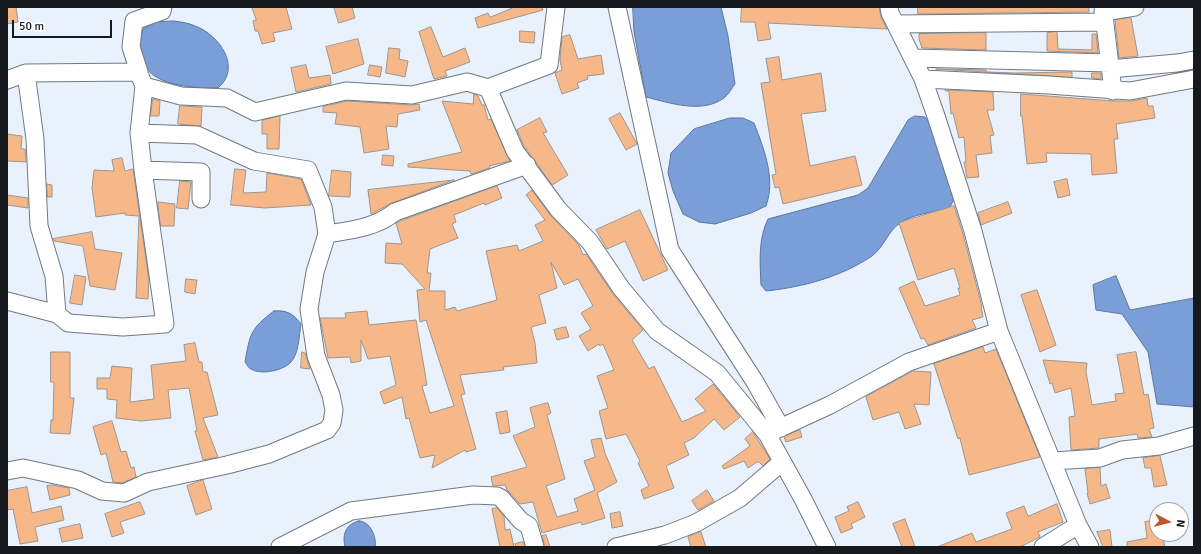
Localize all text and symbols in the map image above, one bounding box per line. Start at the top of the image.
scale bar [14,12,114,38]
text: 50 m [19,19,44,34]
north arrow [1149,502,1189,542]
text: N [1173,519,1187,528]

